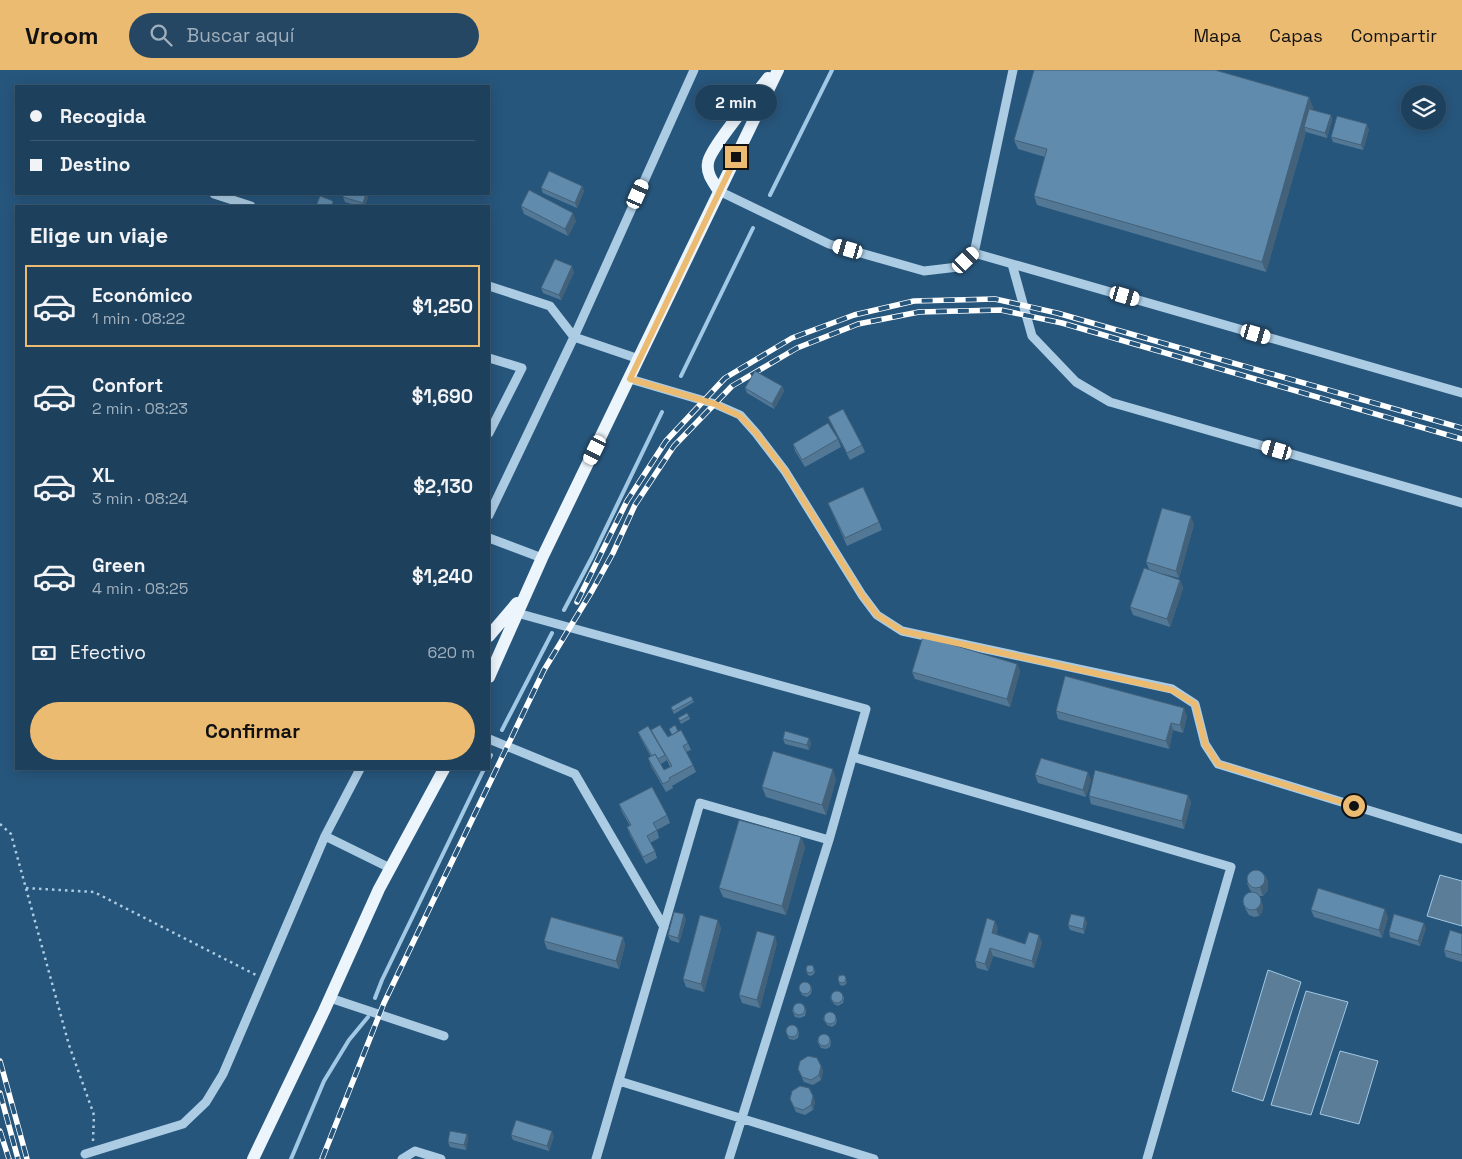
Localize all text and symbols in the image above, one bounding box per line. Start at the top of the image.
search box [129,13,479,58]
text: Vroom [25,20,99,51]
icon: search [147,21,175,49]
text: Buscar aquí [187,23,294,48]
text: Mapa [1193,24,1241,47]
text: Capas [1269,24,1323,47]
text: Compartir [1351,24,1437,47]
callout: 2 min [695,84,777,119]
map controls [1401,85,1446,130]
button: layers [1401,85,1446,130]
text: 2 min [715,92,757,113]
text: Recogida [60,104,146,129]
route end [725,146,747,168]
text: Destino [60,152,130,177]
car [625,177,650,211]
text: Elige un viaje [30,221,168,249]
car [831,238,864,260]
car [949,244,982,276]
text: Económico [92,283,193,308]
icon: car [32,284,77,329]
car [1108,285,1141,307]
text: $1,250 [412,294,473,319]
text: 1 min · 08:22 [92,308,185,329]
car [1239,323,1272,345]
text: Confort [92,373,163,398]
icon: car [32,374,77,419]
text: $1,690 [412,384,473,409]
text: 2 min · 08:23 [92,398,188,419]
car [581,433,608,467]
car [1260,439,1293,461]
text: XL [92,463,115,488]
icon: car [32,464,77,509]
text: $2,130 [413,474,473,499]
text: 3 min · 08:24 [92,488,188,509]
text: Green [92,553,145,578]
icon: car [32,554,77,599]
text: $1,240 [412,564,473,589]
text: 4 min · 08:25 [92,578,188,599]
icon: cash [30,639,58,667]
text: Efectivo [70,640,146,665]
text: 620 m [427,642,475,663]
button: Confirmar [30,702,475,760]
route start [1343,795,1365,817]

